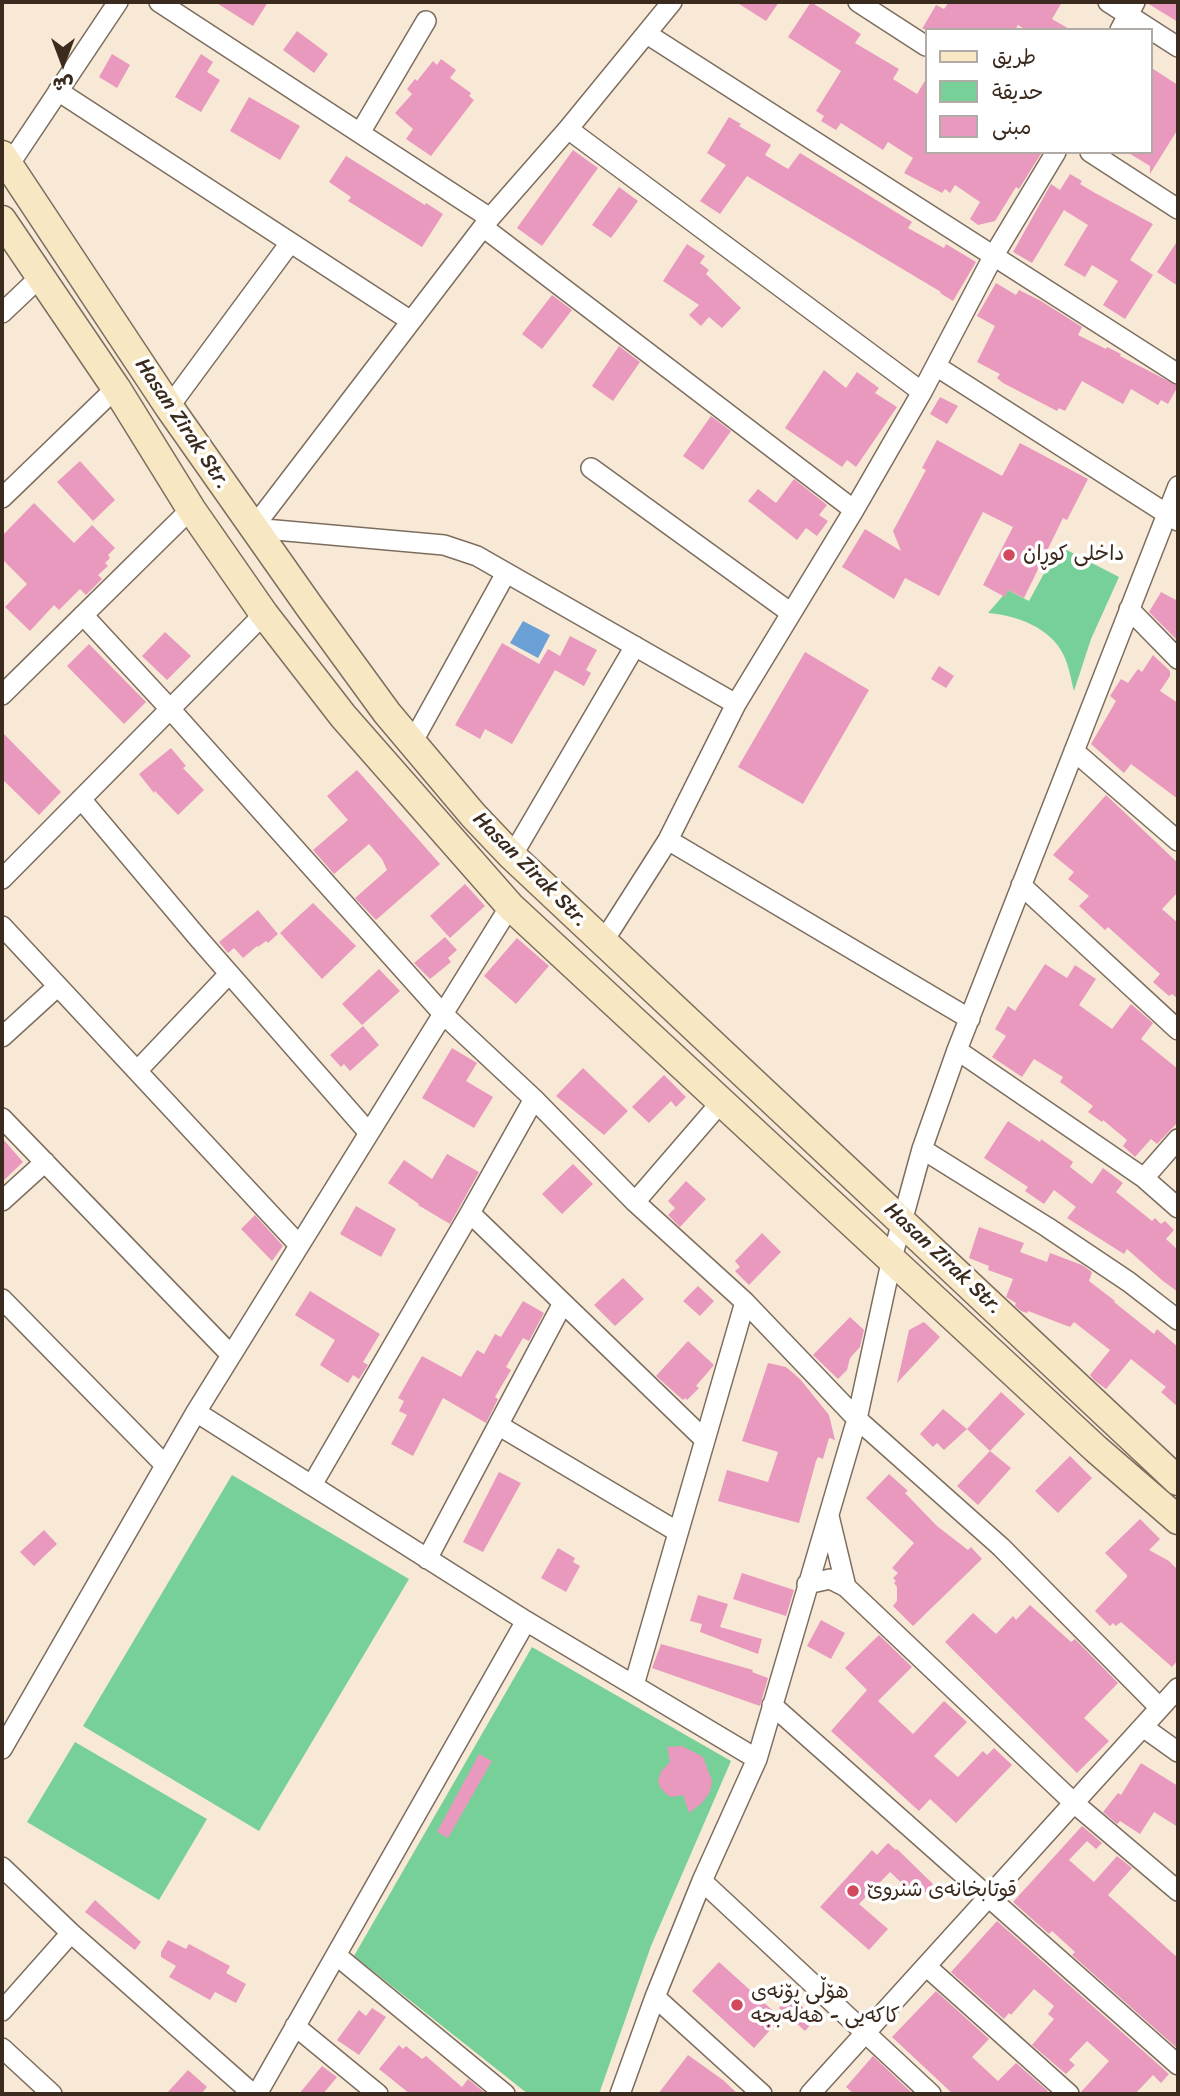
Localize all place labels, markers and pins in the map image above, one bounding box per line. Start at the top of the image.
place label: داخلی کوڕان [1023,542,1125,568]
marker: داخلی کوڕان [1001,547,1017,563]
place label: قوتابخانەی شنروێ [867,1878,1017,1904]
marker: قوتابخانەی شنروێ [845,1883,861,1899]
place label: ھۆڵی بۆنەی کاکەیی - هەڵەبجە [751,1980,900,2030]
marker: ھۆڵی بۆنەی کاکەیی - هەڵەبجە [729,1997,745,2013]

